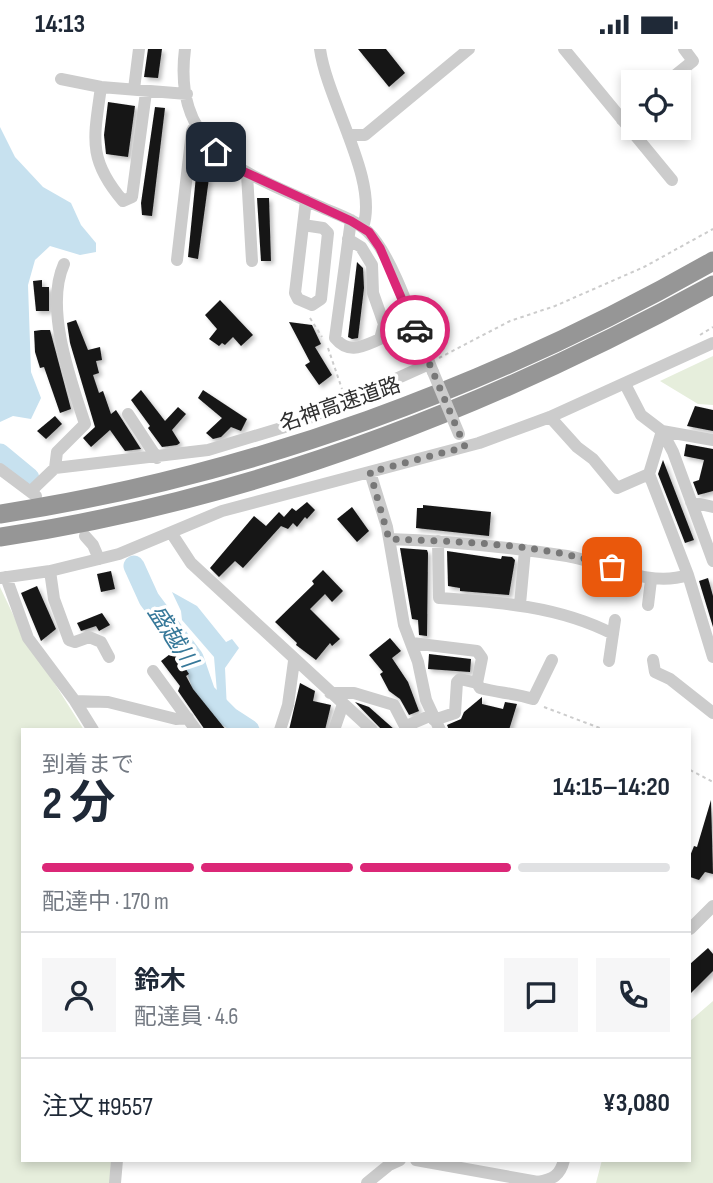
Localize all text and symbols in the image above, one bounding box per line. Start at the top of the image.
text: 14:13 [35,9,85,40]
map controls [621,70,691,140]
button: locate [621,70,691,140]
pin [186,122,246,182]
icon: home [197,133,235,171]
courier [380,295,450,365]
icon: car [396,311,434,349]
street label: 名神高速道路 [277,372,404,437]
pin [582,537,642,597]
icon: bag [593,548,631,586]
water label: 盛越川 [142,600,204,676]
text: 到着まで [42,751,134,779]
text: 14:15–14:20 [553,772,670,803]
text: 2 分 [42,777,115,832]
text: 配達中 · 170 m [42,888,169,916]
button: person [42,958,116,1032]
button: chat [504,958,578,1032]
button: phone [596,958,670,1032]
text: 鈴木 [134,966,186,997]
text: 配達員 · 4.6 [134,1003,238,1031]
text: ¥3,080 [602,1088,670,1119]
text: 注文 #9557 [42,1092,153,1123]

